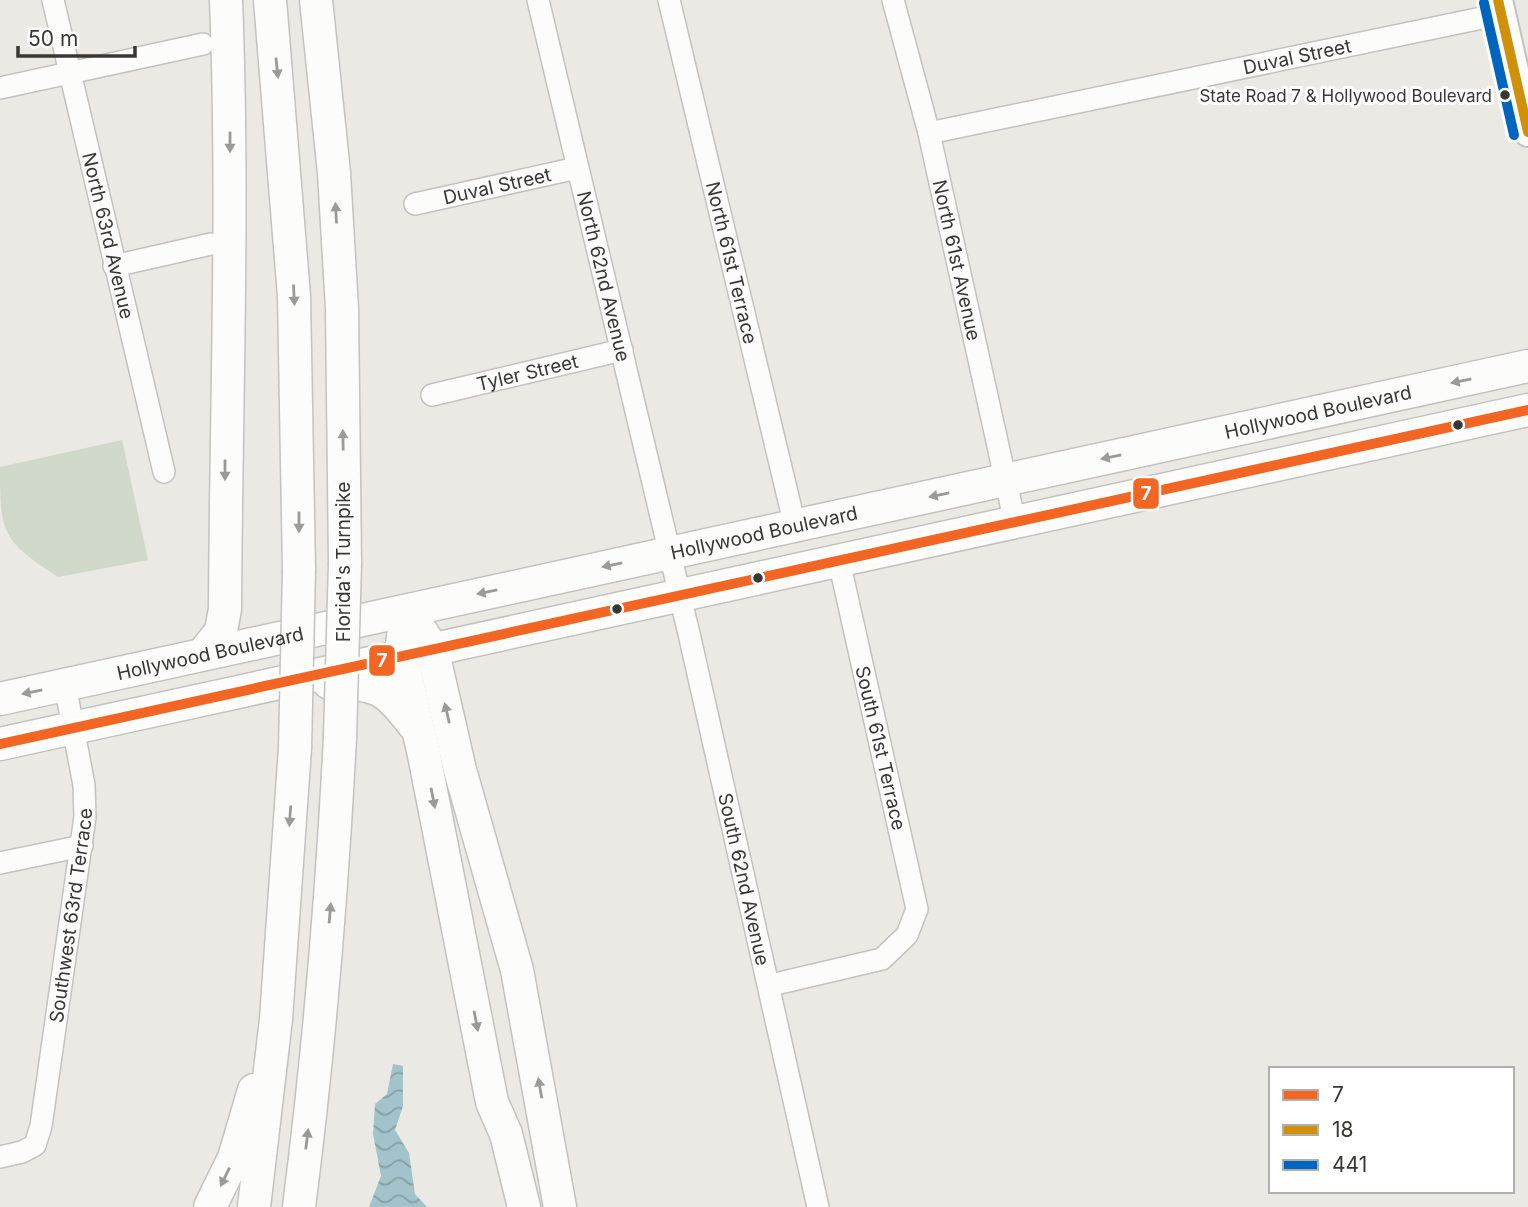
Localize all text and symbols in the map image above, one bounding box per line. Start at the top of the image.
scale bar [18,14,135,58]
text: 50 m [28,26,78,51]
street label: Duval Street [1241,34,1353,79]
one-way arrow [272,57,283,79]
place label: State Road 7 & Hollywood Boulevard [1199,86,1492,106]
marker: State Road 7 & Hollywood Boulevard [1498,88,1512,102]
one-way arrow [224,131,236,153]
street label: North 63rd Avenue [77,150,139,321]
street label: Duval Street [441,163,553,209]
street label: North 61st Avenue [928,178,985,343]
street label: North 61st Terrace [701,179,762,346]
street label: North 62nd Avenue [572,189,635,364]
one-way arrow [330,202,341,224]
one-way arrow [288,284,299,306]
street label: Tyler Street [474,350,581,396]
one-way arrow [1450,375,1472,386]
street label: Hollywood Boulevard [1223,381,1414,444]
unlabelled marker [1451,418,1465,432]
one-way arrow [337,429,349,451]
one-way arrow [1100,452,1122,463]
one-way arrow [219,459,231,481]
line badge: 7 [1132,477,1160,510]
street label: Florida's Turnpike [332,482,355,642]
text: 7 [1140,482,1152,505]
one-way arrow [928,489,950,500]
street label: Hollywood Boulevard [669,501,860,565]
one-way arrow [293,511,305,533]
one-way arrow [601,560,623,571]
unlabelled marker [751,571,765,585]
one-way arrow [476,587,498,598]
unlabelled marker [610,602,624,616]
street label: Hollywood Boulevard [115,622,306,685]
line badge: 7 [368,644,396,677]
text: 7 [376,649,388,672]
street label: South 61st Terrace [850,664,911,832]
one-way arrow [21,687,43,698]
one-way arrow [441,702,452,724]
one-way arrow [427,787,438,809]
street label: South 62nd Avenue [713,791,774,968]
one-way arrow [284,806,295,828]
street label: Southwest 63rd Terrace [45,808,97,1024]
one-way arrow [325,902,336,924]
one-way arrow [471,1010,482,1032]
legend [1269,1067,1514,1193]
one-way arrow [534,1077,545,1099]
text: 7 [1332,1082,1344,1107]
text: 18 [1332,1117,1354,1142]
one-way arrow [302,1128,313,1150]
text: 441 [1332,1152,1367,1177]
one-way arrow [220,1167,231,1187]

